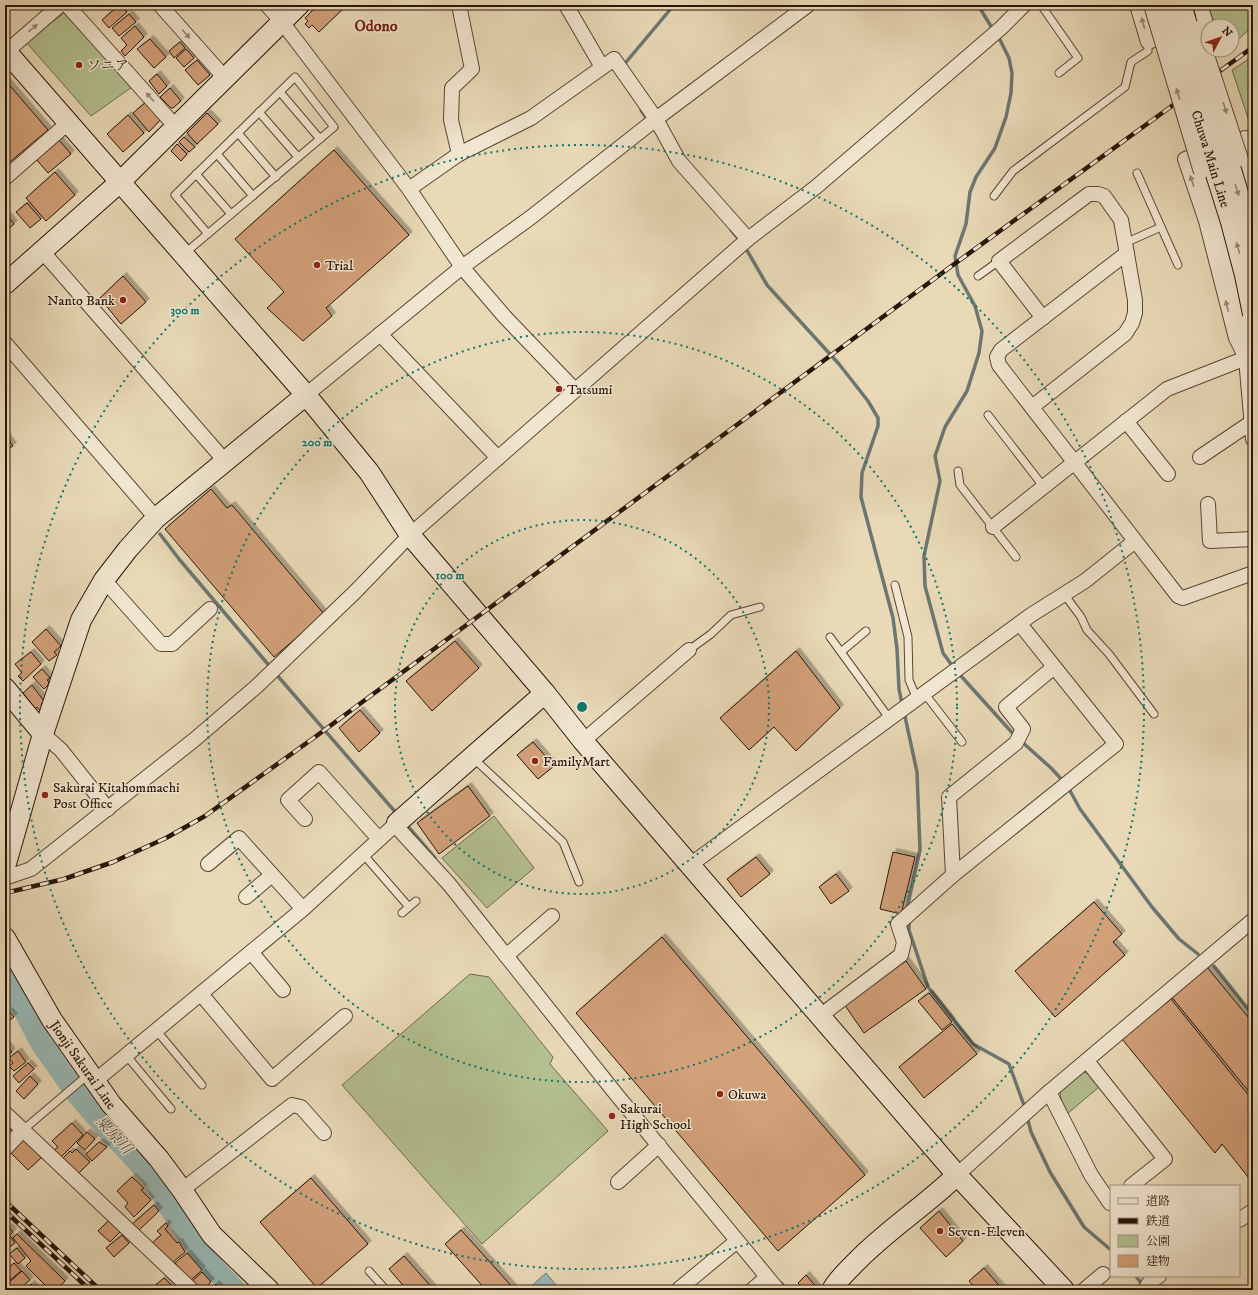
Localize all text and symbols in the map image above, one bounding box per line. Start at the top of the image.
district label: Odono [354,16,398,36]
one-way arrow [1140,17,1146,29]
north arrow [1200,18,1240,58]
one-way arrow [28,24,39,33]
text: N [1219,24,1235,40]
one-way arrow [181,29,191,39]
place label: ソニア [87,57,129,75]
marker: ソニア [74,60,84,70]
one-way arrow [1175,88,1181,100]
one-way arrow [146,92,155,103]
one-way arrow [1222,103,1228,115]
street label: Chuwa Main Line [1187,108,1234,210]
one-way arrow [1189,174,1195,186]
one-way arrow [1234,184,1240,196]
one-way arrow [1235,242,1241,254]
place label: Trial [325,257,354,275]
marker: Trial [312,260,322,270]
place label: Nanto Bank [47,292,115,310]
marker: Nanto Bank [118,295,128,305]
one-way arrow [1224,300,1230,312]
text: 300 m [171,303,199,318]
place label: Tatsumi [567,381,613,399]
marker: Tatsumi [554,384,564,394]
text: 200 m [302,435,332,450]
text: 100 m [436,568,464,583]
centre of rings [575,700,589,714]
place label: FamilyMart [543,753,611,771]
marker: FamilyMart [530,756,540,766]
place label: Sakurai Kitahommachi Post Office [53,779,180,813]
marker: Sakurai Kitahommachi Post Office [40,790,50,800]
street label: Jionji Sakurai Line [44,1016,120,1114]
place label: Okuwa [728,1086,766,1104]
marker: Okuwa [715,1089,725,1099]
place label: Sakurai High School [620,1100,692,1134]
marker: Sakurai High School [607,1111,617,1121]
water label: 粟原川 [92,1112,137,1160]
legend [1110,1185,1240,1277]
text: 道路 [1146,1194,1170,1209]
text: 鉄道 [1145,1214,1170,1229]
place label: Seven-Eleven [948,1223,1026,1241]
marker: Seven-Eleven [935,1226,945,1236]
text: 公園 [1146,1234,1170,1249]
text: 建物 [1146,1254,1170,1269]

